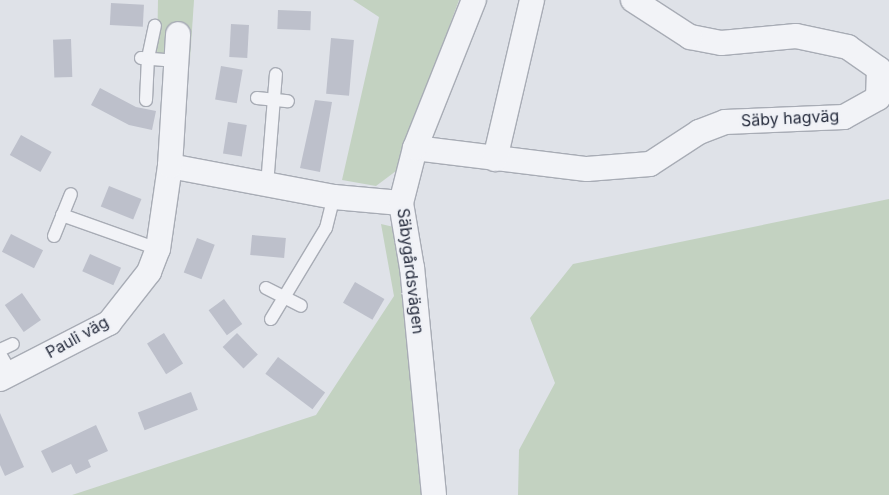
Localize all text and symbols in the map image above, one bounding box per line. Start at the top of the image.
street label: Säby hagväg [740,106,840,130]
street label: Säbygårdsvägen [394,207,428,335]
street label: Pauli väg [42,312,112,362]

